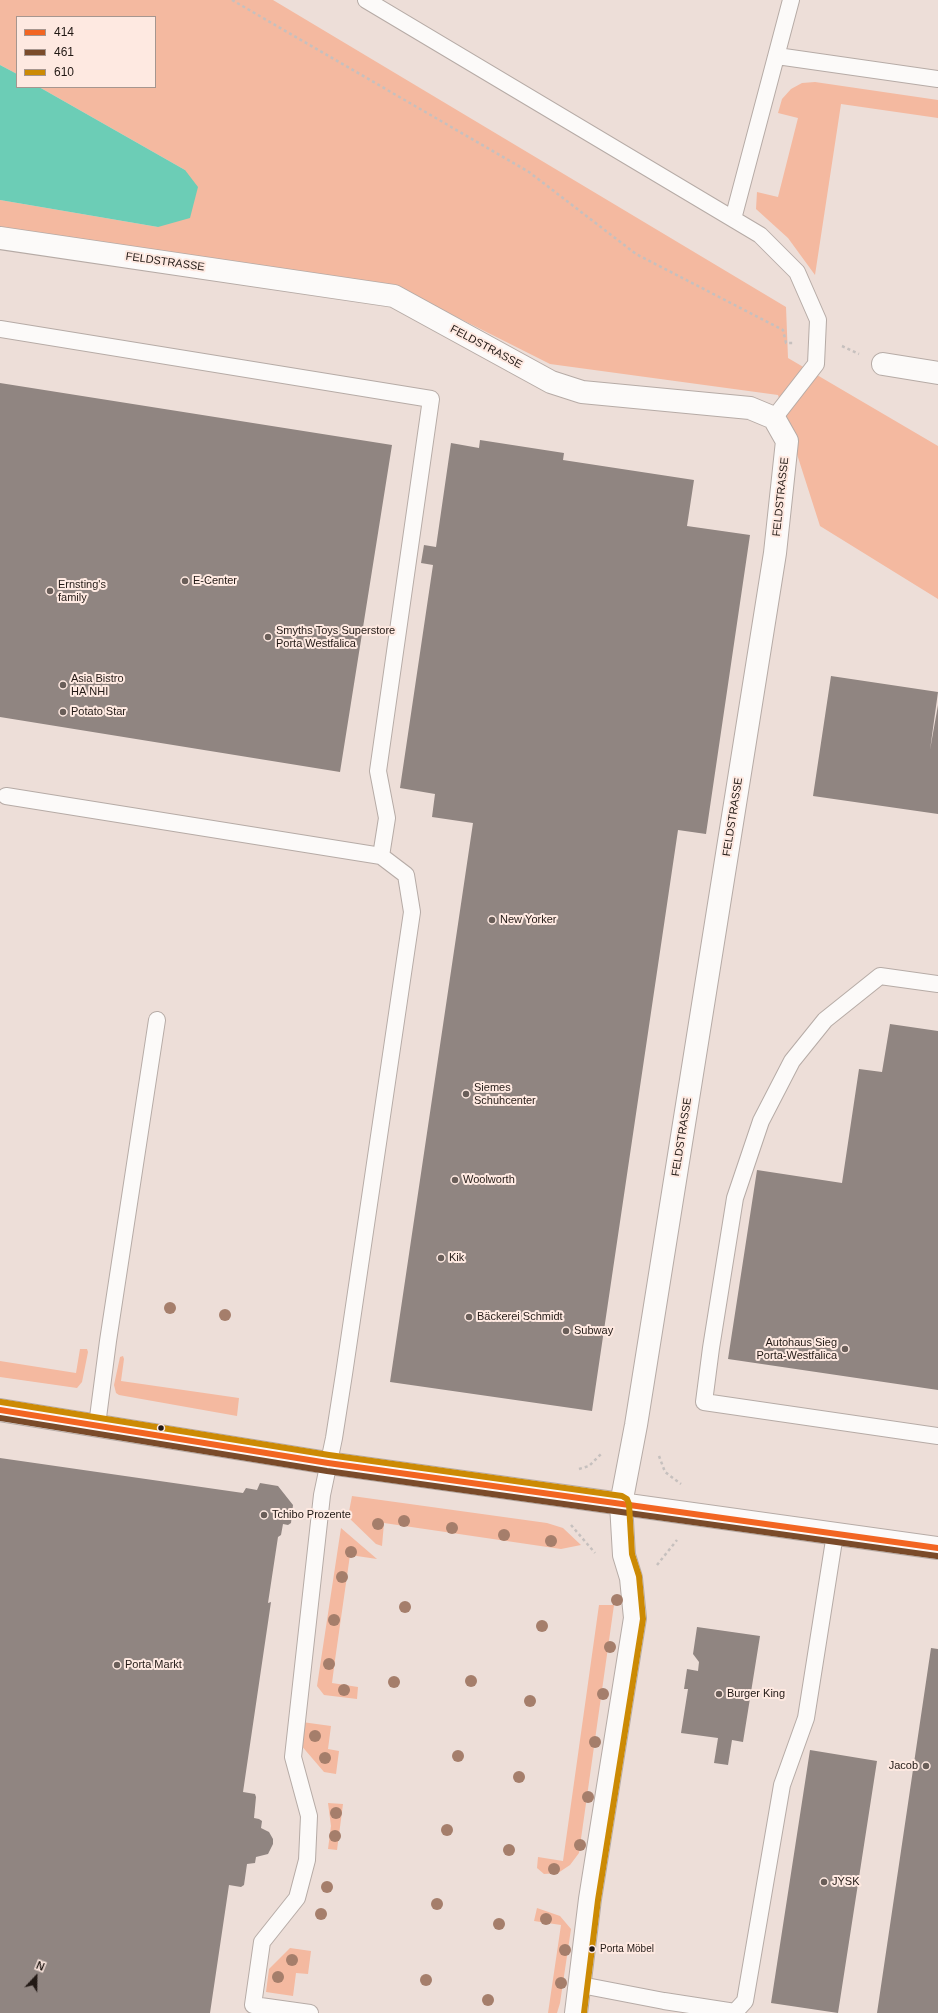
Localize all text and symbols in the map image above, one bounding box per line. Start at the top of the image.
legend [16,16,156,88]
text: 414 [54,25,74,39]
text: 461 [54,45,74,59]
text: 610 [54,65,74,79]
street label: FELDSTRASSE [125,250,205,274]
street label: FELDSTRASSE [448,323,524,371]
street label: FELDSTRASSE [770,457,792,537]
place label: E-Center [193,574,237,588]
marker: E-Center [180,576,190,586]
place label: Ernsting's family [58,578,106,604]
marker: Ernsting's family [45,586,55,596]
place label: Smyths Toys Superstore Porta Westfalica [276,624,395,650]
marker: Smyths Toys Superstore Porta Westfalica [263,632,273,642]
place label: Asia Bistro HA NHI [71,672,124,698]
marker: Asia Bistro HA NHI [58,680,68,690]
place label: Potato Star [71,705,126,719]
marker: Potato Star [58,707,68,717]
street label: FELDSTRASSE [720,777,746,857]
place label: New Yorker [500,913,556,927]
marker: New Yorker [487,915,497,925]
place label: Siemes Schuhcenter [474,1081,536,1107]
marker: Siemes Schuhcenter [461,1089,471,1099]
street label: FELDSTRASSE [669,1097,695,1177]
place label: Woolworth [463,1173,515,1187]
marker: Woolworth [450,1175,460,1185]
place label: Kik [449,1251,464,1265]
marker: Kik [436,1253,446,1263]
place label: Bäckerei Schmidt [477,1310,563,1324]
marker: Bäckerei Schmidt [464,1312,474,1322]
place label: Subway [574,1324,613,1338]
marker: Subway [561,1326,571,1336]
place label: Autohaus Sieg Porta-Westfalica [757,1336,837,1362]
marker: Autohaus Sieg Porta-Westfalica [840,1344,850,1354]
unlabelled marker [156,1423,166,1433]
place label: Tchibo Prozente [272,1508,351,1522]
marker: Tchibo Prozente [259,1510,269,1520]
place label: Porta Markt [125,1658,182,1672]
marker: Porta Markt [112,1660,122,1670]
place label: Burger King [727,1687,785,1701]
marker: Burger King [714,1689,724,1699]
place label: Jacob [889,1759,918,1773]
marker: Jacob [921,1761,931,1771]
place label: JYSK [832,1875,860,1889]
marker: JYSK [819,1877,829,1887]
place label: Porta Möbel [600,1943,654,1955]
marker: Porta Möbel [587,1944,597,1954]
north arrow [16,1957,56,1997]
text: N [35,1959,46,1973]

